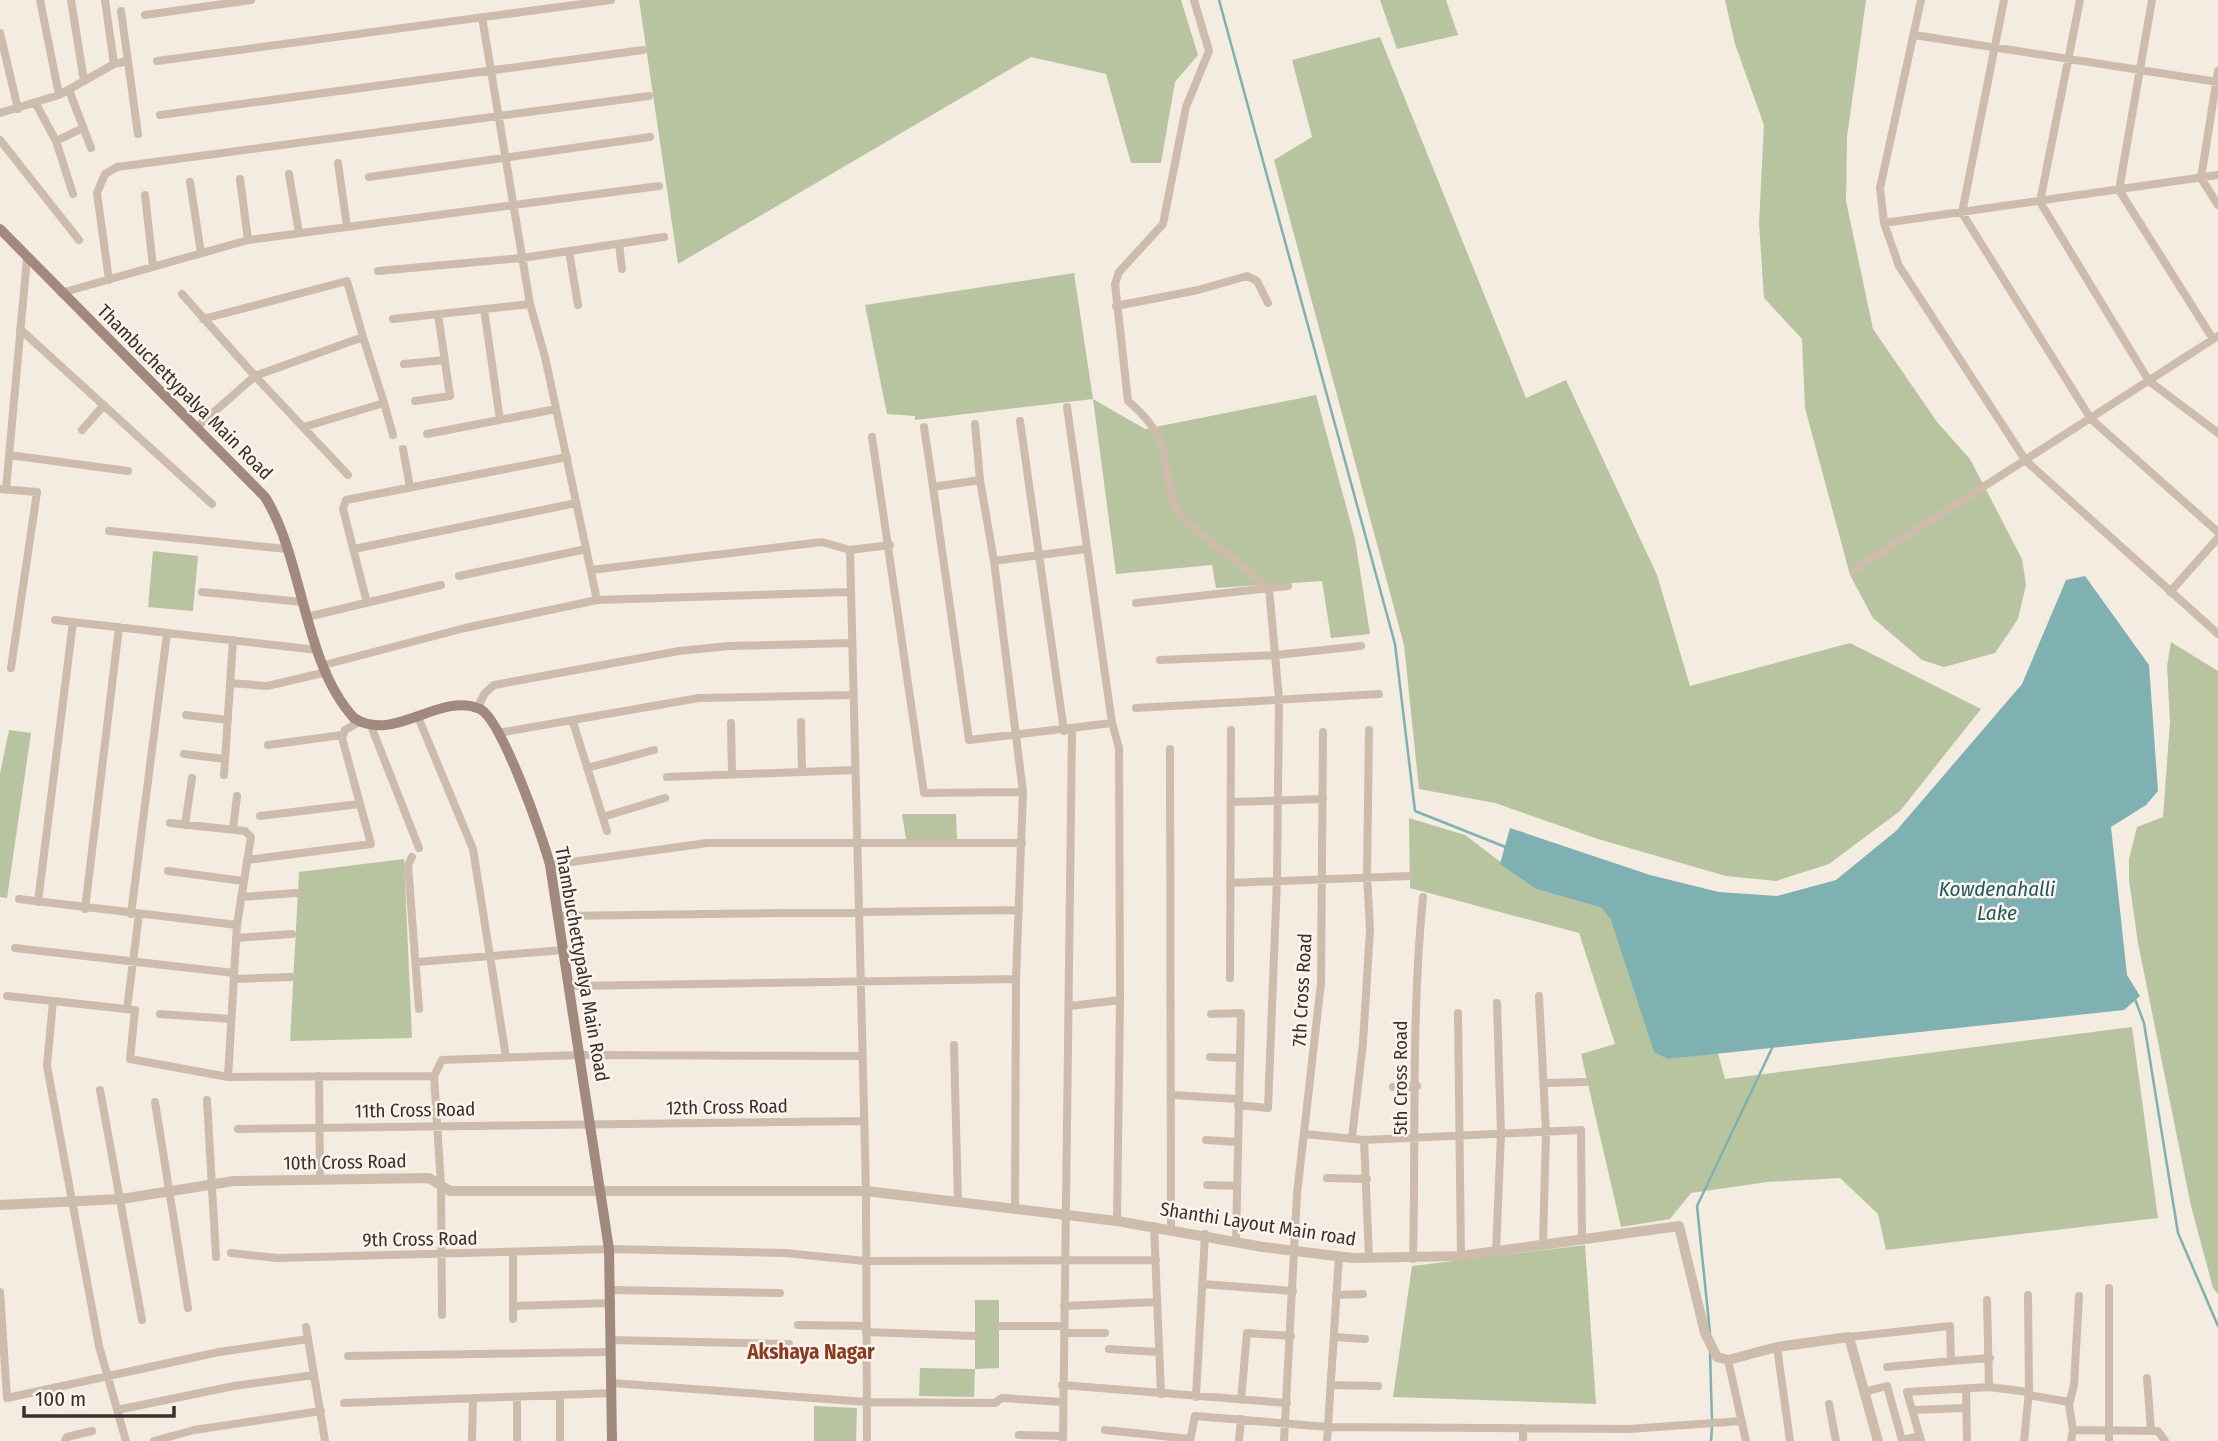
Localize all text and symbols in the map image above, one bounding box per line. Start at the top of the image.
street label: Thambuchettypalya Main Road [93,300,277,484]
street label: Thambuchettypalya Main Road [550,845,614,1083]
water label: Kowdenahalli Lake [1939,876,2056,926]
street label: 7th Cross Road [1288,933,1316,1047]
street label: 5th Cross Road [1389,1021,1412,1135]
street label: 12th Cross Road [666,1094,788,1120]
street label: 11th Cross Road [355,1097,475,1123]
street label: 10th Cross Road [283,1149,407,1175]
street label: Shanthi Layout Main road [1158,1197,1358,1251]
street label: 9th Cross Road [362,1226,478,1252]
district label: Akshaya Nagar [746,1339,875,1365]
scale bar [24,1374,175,1418]
text: 100 m [35,1386,86,1412]

